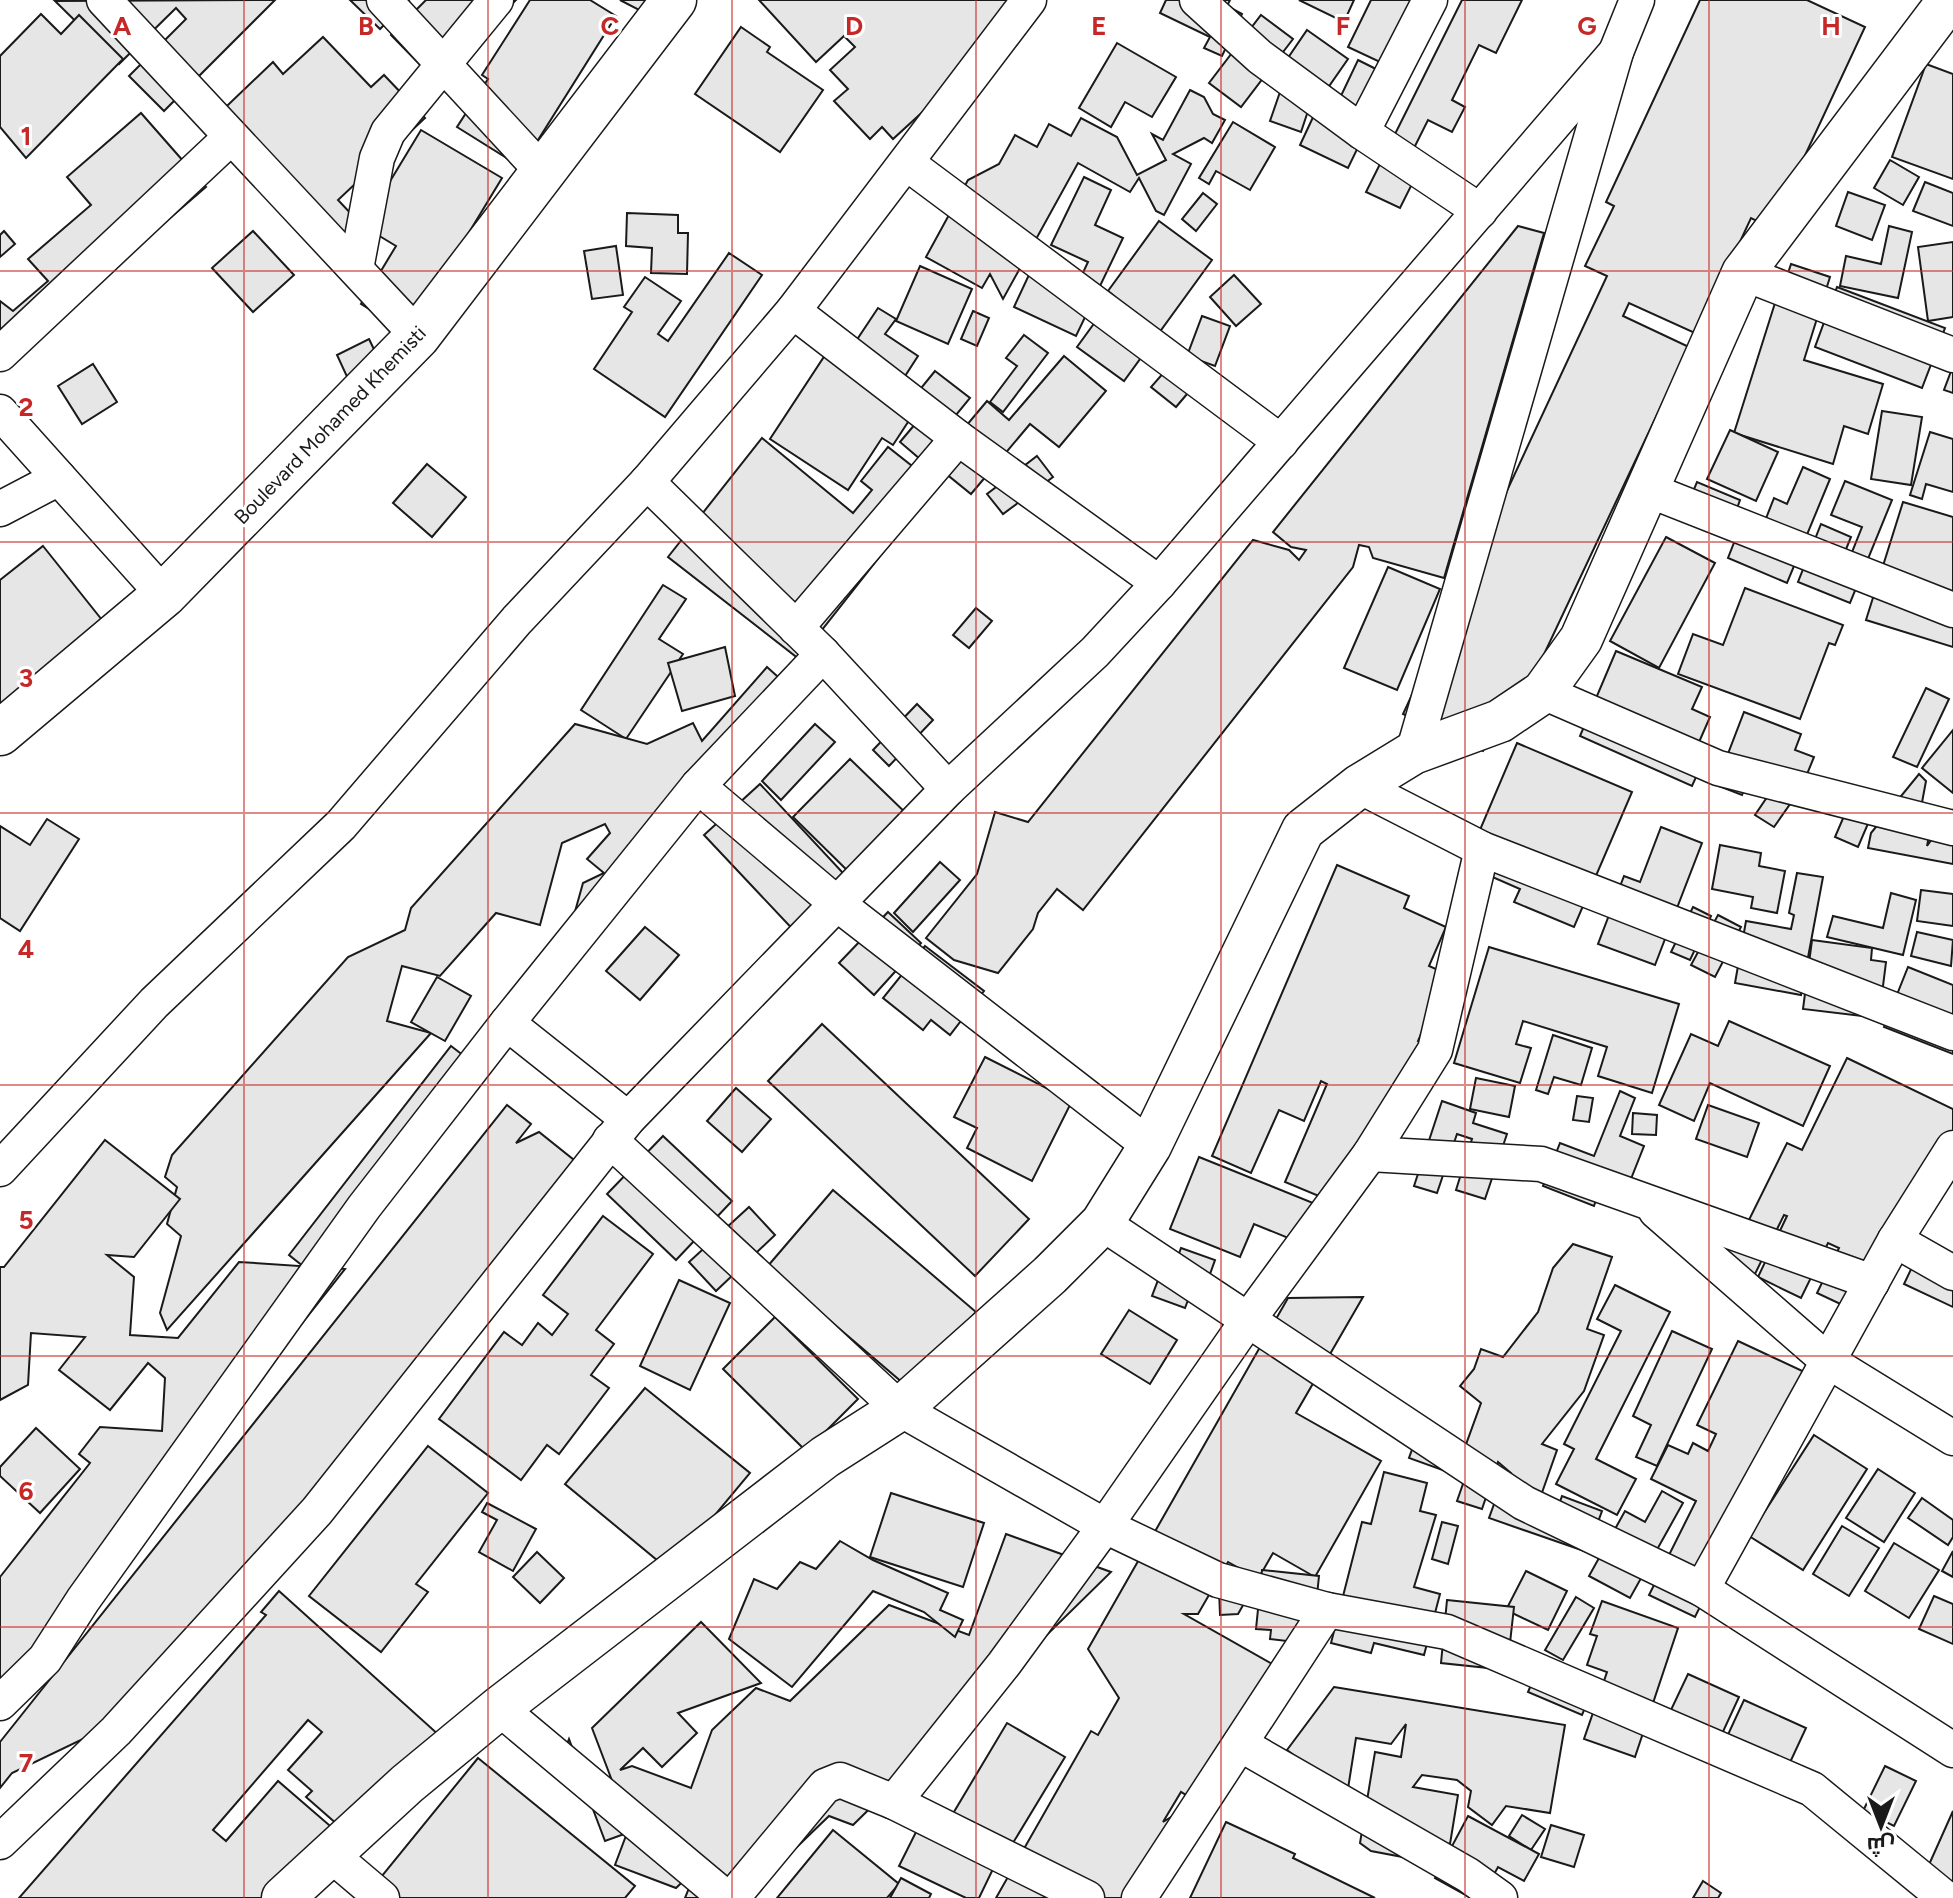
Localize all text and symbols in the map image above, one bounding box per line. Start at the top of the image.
text: A [113,10,132,42]
text: B [358,10,374,42]
text: C [601,10,620,42]
text: D [845,10,863,42]
text: E [1091,10,1107,42]
text: F [1336,10,1350,42]
text: G [1577,10,1597,42]
text: H [1821,10,1841,42]
text: 1 [21,120,31,152]
street label: Boulevard Mohamed Khemisti [229,321,431,529]
text: 2 [18,391,34,423]
text: 3 [19,662,33,694]
text: 4 [18,933,34,965]
text: 5 [18,1204,34,1236]
text: 6 [18,1475,34,1507]
text: 7 [19,1747,33,1779]
north arrow [1841,1786,1921,1866]
text: ش [1867,1832,1895,1859]

